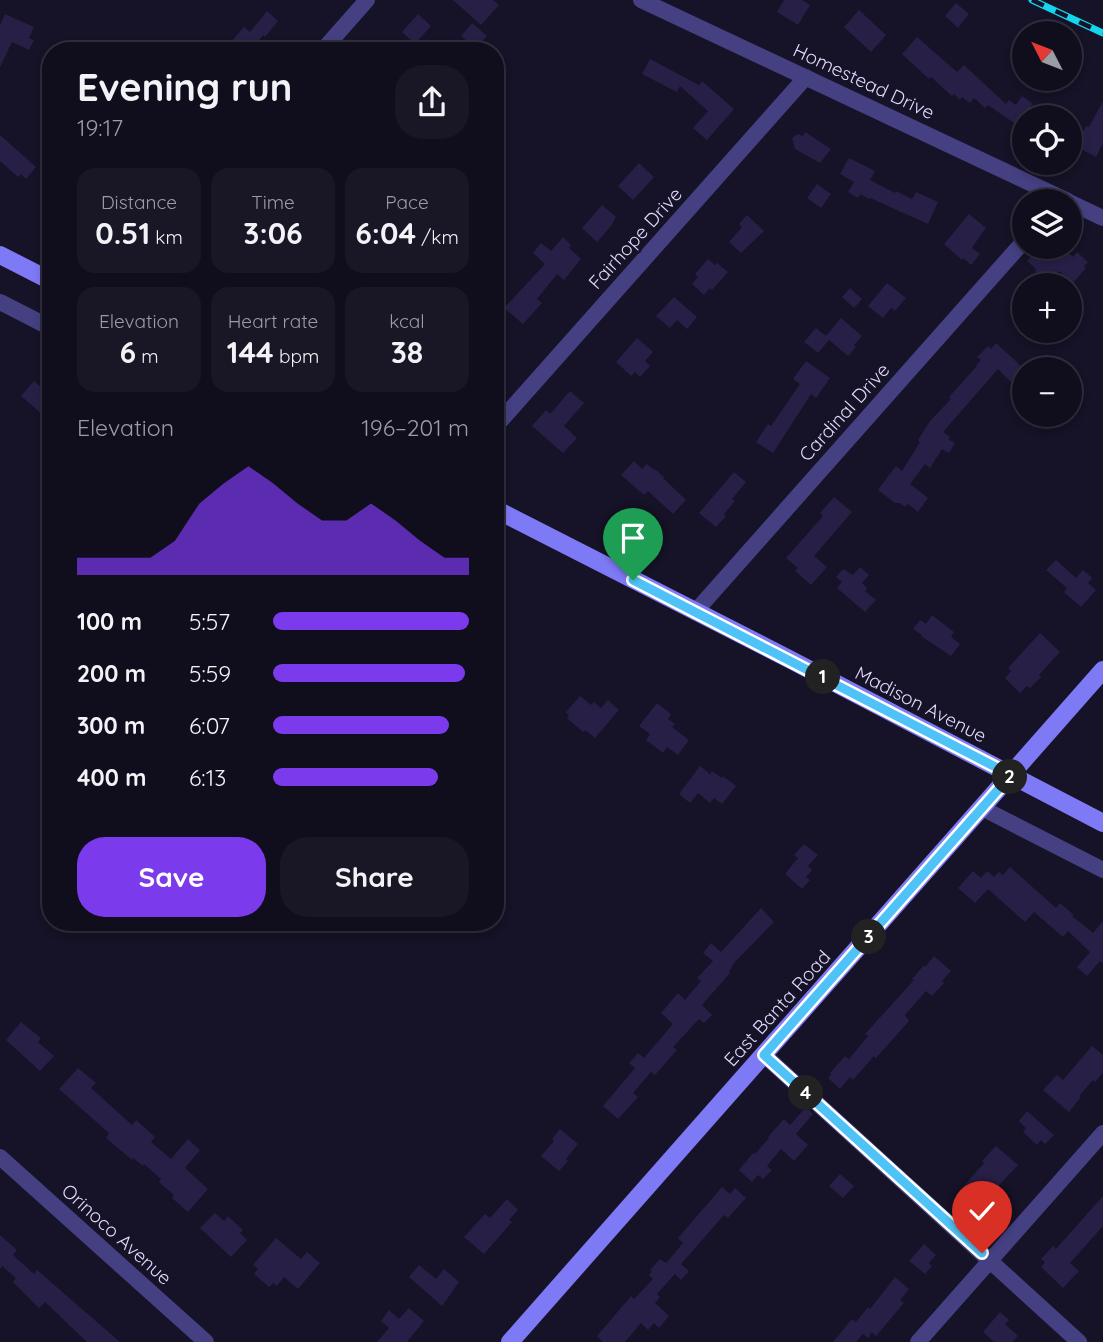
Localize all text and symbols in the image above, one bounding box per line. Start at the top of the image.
north arrow [1012,21,1082,91]
map controls [1012,21,1082,427]
street label: Homestead Drive [789,38,939,124]
text: Evening run [77,63,292,111]
button: share [395,65,469,139]
button: locate [1012,105,1082,175]
text: 19:17 [77,113,123,142]
street label: Fairhope Drive [583,182,687,294]
button: layers [1012,189,1082,259]
text: Distance [101,190,177,214]
text: Time [251,190,295,214]
text: Pace [385,190,429,214]
text: 0.51 [95,214,150,252]
text: 3:06 [243,214,303,252]
text: 6:04 [355,214,416,252]
text: km [150,225,183,249]
text: /km [416,225,459,249]
button: + [1012,273,1082,343]
text: Elevation [99,309,179,333]
text: Heart rate [228,309,318,333]
text: kcal [389,309,425,333]
text: 6 [119,333,136,371]
text: 144 [227,333,274,371]
text: 38 [391,333,423,371]
text: m [136,344,159,368]
text: bpm [274,344,319,368]
button: − [1012,357,1082,427]
street label: Cardinal Drive [794,358,894,466]
text: Elevation [77,413,174,442]
text: 196–201 m [361,413,469,442]
pin [603,508,663,580]
icon: arrive [614,519,652,557]
text: 100 m [77,607,142,636]
text: 5:57 [189,607,230,636]
text: 200 m [77,659,146,688]
text: 5:59 [189,659,231,688]
pin: 1 [806,660,840,694]
street label: Madison Avenue [851,661,991,747]
text: 1 [819,664,826,688]
text: 300 m [77,711,145,740]
text: 6:07 [189,711,230,740]
pin: 2 [992,760,1028,794]
text: 400 m [77,763,146,792]
text: 6:13 [189,763,226,792]
text: 2 [1004,764,1015,788]
button: Save [77,837,266,917]
button: Share [280,837,469,917]
pin: 3 [852,920,886,954]
text: 3 [863,924,874,948]
street label: East Banta Road [719,945,835,1071]
pin: 4 [788,1076,824,1110]
text: 4 [800,1080,811,1104]
street label: Orinoco Avenue [57,1178,177,1290]
pin [952,1181,1012,1253]
icon: check [963,1192,1001,1230]

